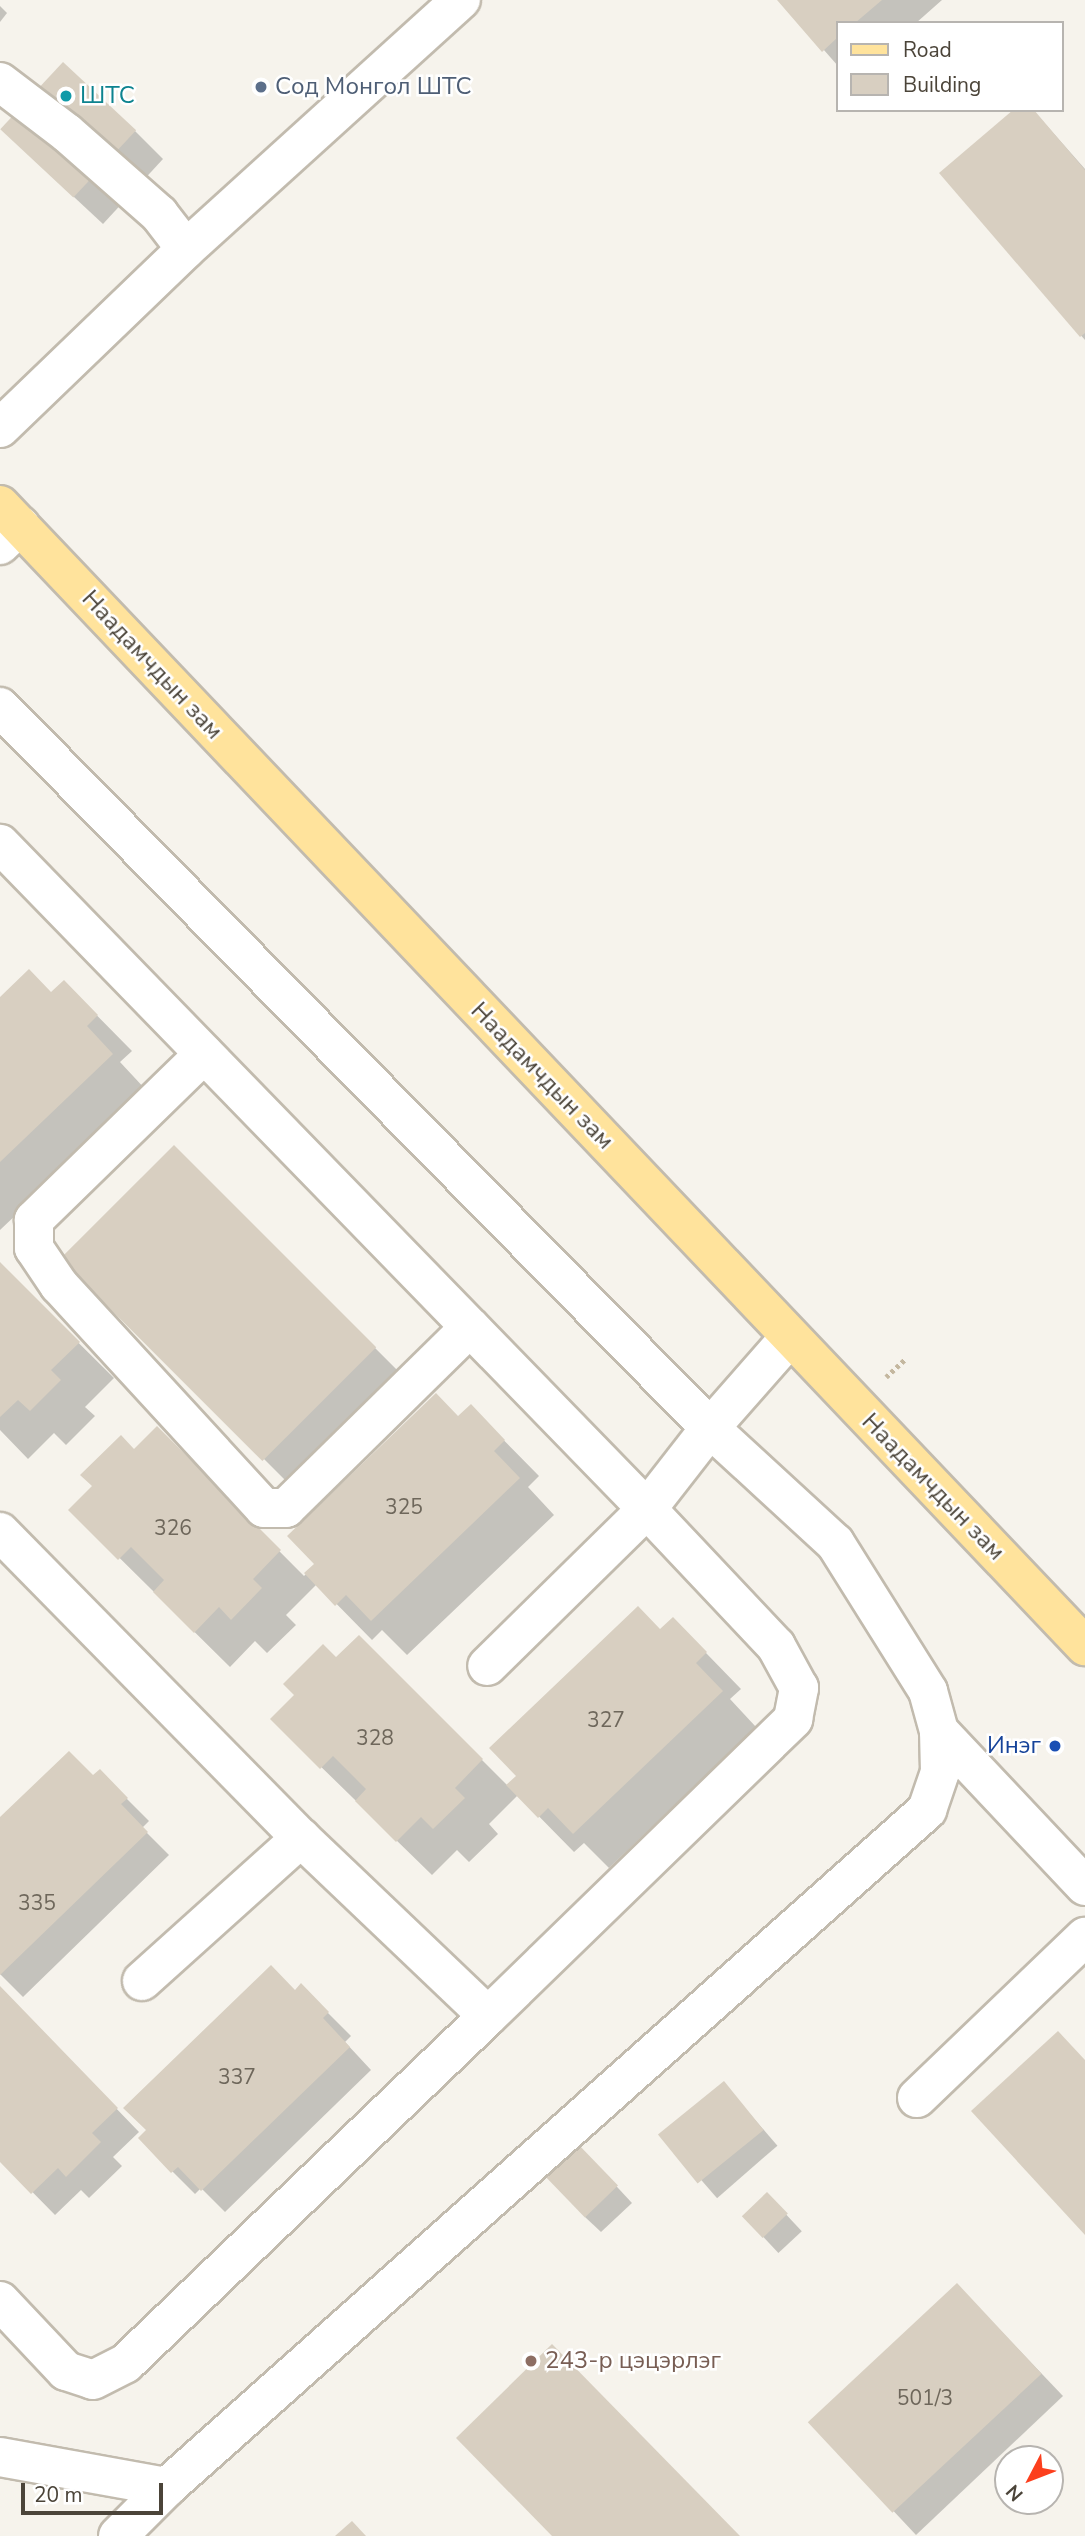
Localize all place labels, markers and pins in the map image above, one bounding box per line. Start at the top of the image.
place label: Сод Монгол ШТС [275,73,472,101]
marker: Сод Монгол ШТС [253,79,269,95]
place label: ШТС [80,82,135,110]
marker: ШТС [58,88,74,104]
place label: Инэг [987,1732,1041,1760]
marker: Инэг [1047,1738,1063,1754]
place label: 243-р цэцэрлэг [545,2347,721,2375]
marker: 243-р цэцэрлэг [523,2353,539,2369]

